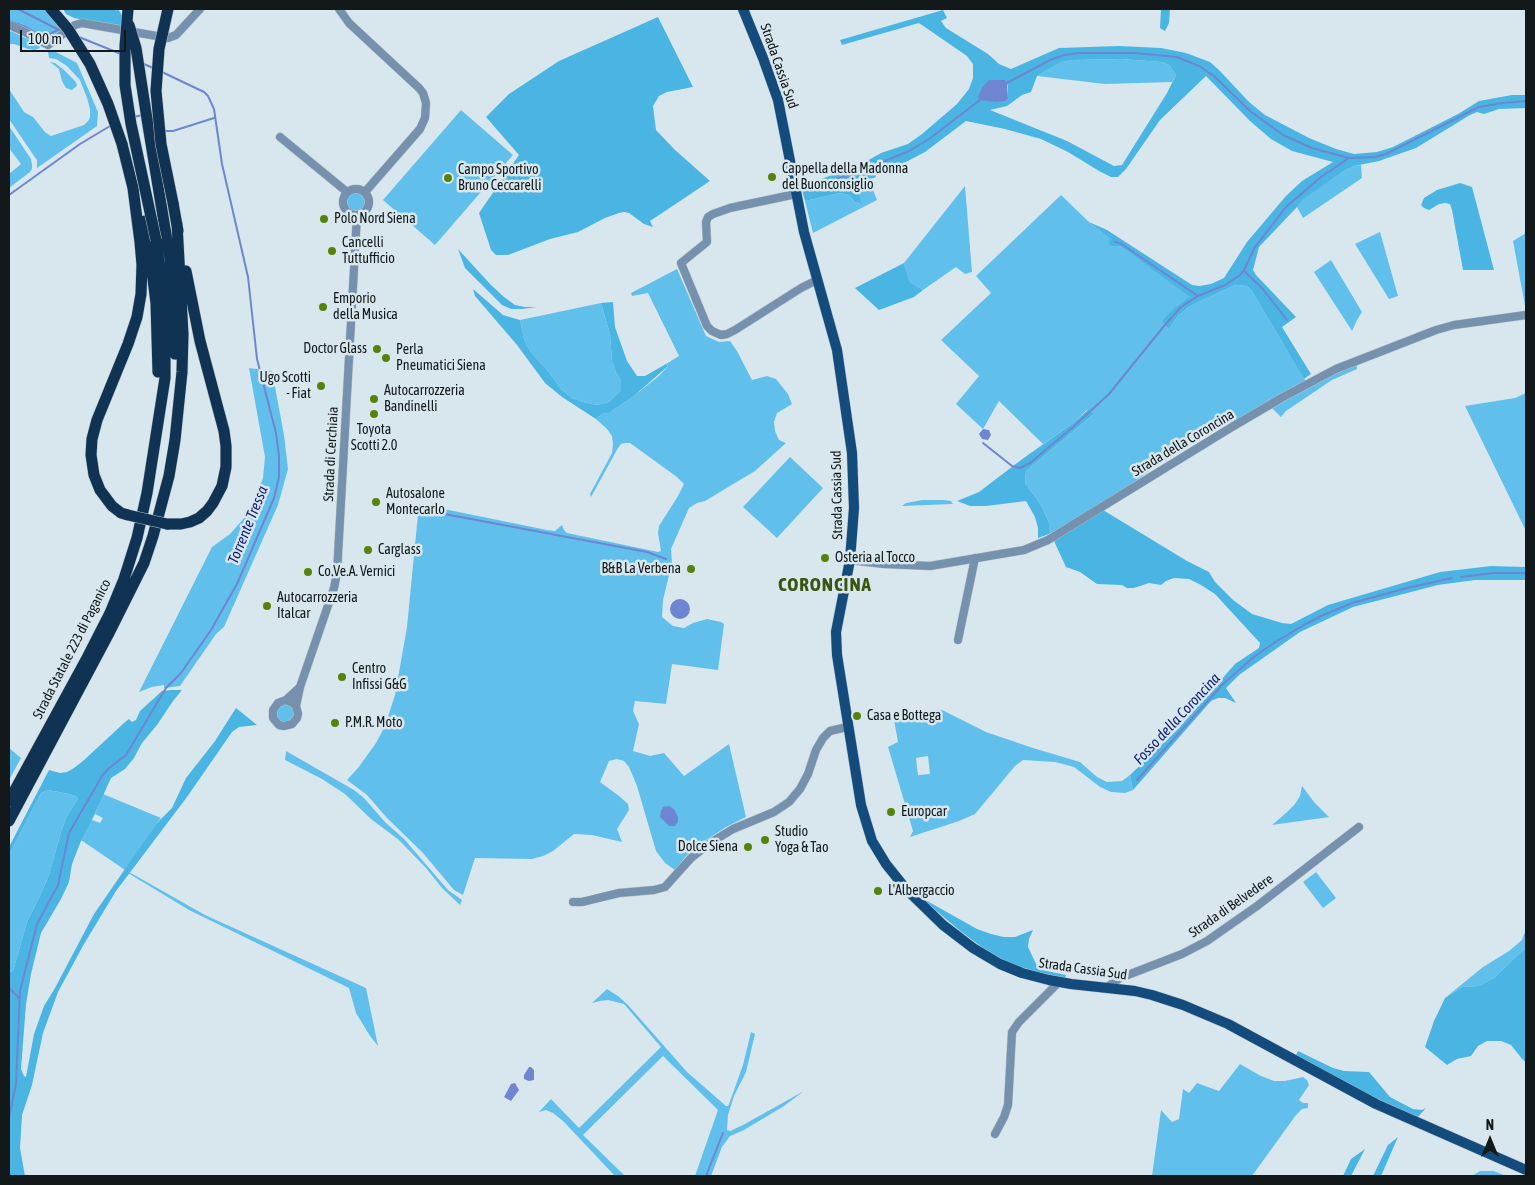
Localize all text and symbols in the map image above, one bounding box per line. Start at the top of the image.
scale bar [22,20,129,52]
street label: Strada Cassia Sud [757,21,801,111]
text: 100 m [28,30,62,47]
place label: Cappella della Madonna del Buonconsiglio [782,161,908,193]
place label: Campo Sportivo Bruno Ceccarelli [458,162,541,194]
marker: Cappella della Madonna del Buonconsiglio [766,171,778,183]
marker: Campo Sportivo Bruno Ceccarelli [442,172,454,184]
place label: Polo Nord Siena [334,211,416,227]
marker: Polo Nord Siena [318,213,330,225]
place label: Cancelli Tuttufficio [342,235,395,268]
marker: Cancelli Tuttufficio [326,245,338,257]
place label: Emporio della Musica [333,291,398,324]
marker: Emporio della Musica [317,301,329,313]
place label: Doctor Glass [303,341,367,357]
place label: Perla Pneumatici Siena [396,342,486,374]
marker: Doctor Glass [371,343,383,355]
marker: Perla Pneumatici Siena [380,352,392,364]
place label: Ugo Scotti - Fiat [260,370,311,402]
marker: Ugo Scotti - Fiat [315,380,327,392]
place label: Autocarrozzeria Bandinelli [384,383,465,416]
marker: Autocarrozzeria Bandinelli [368,393,380,405]
street label: Strada di Cerchiaia [320,406,342,502]
street label: Strada della Coroncina [1129,406,1237,480]
marker: Toyota Scotti 2.0 [368,408,380,420]
place label: Toyota Scotti 2.0 [351,422,397,454]
street label: Strada Cassia Sud [828,450,846,540]
water label: Torrente Tressa [224,483,272,567]
place label: Autosalone Montecarlo [386,486,445,518]
marker: Autosalone Montecarlo [370,496,382,508]
place label: Carglass [378,542,421,558]
marker: Carglass [362,544,374,556]
place label: Osteria al Tocco [835,550,915,566]
marker: Osteria al Tocco [819,552,831,564]
place label: B&B La Verbena [601,561,681,577]
marker: B&B La Verbena [685,563,697,575]
place label: Co.Ve.A. Vernici [318,564,395,580]
marker: Co.Ve.A. Vernici [302,566,314,578]
district label: CORONCINA [777,574,873,596]
street label: Strada Statale 223 di Paganico [29,576,115,722]
place label: Autocarrozzeria Italcar [277,590,358,622]
marker: Autocarrozzeria Italcar [261,600,273,612]
place label: Centro Infissi G&G [352,661,407,694]
water label: Fosso della Coroncina [1130,670,1224,768]
marker: Centro Infissi G&G [336,671,348,683]
place label: Casa e Bottega [867,708,941,724]
marker: Casa e Bottega [851,710,863,722]
place label: P.M.R. Moto [345,715,403,731]
marker: P.M.R. Moto [329,717,341,729]
place label: Europcar [901,804,947,820]
marker: Europcar [885,806,897,818]
place label: Studio Yoga & Tao [775,824,829,856]
marker: Studio Yoga & Tao [759,834,771,846]
place label: Dolce Siena [678,839,738,855]
marker: Dolce Siena [742,841,754,853]
street label: Strada di Belvedere [1186,871,1276,941]
place label: L'Albergaccio [888,883,955,899]
marker: L'Albergaccio [872,885,884,897]
street label: Strada Cassia Sud [1038,954,1128,984]
north arrow [1465,1115,1515,1165]
text: N [1486,1117,1494,1133]

